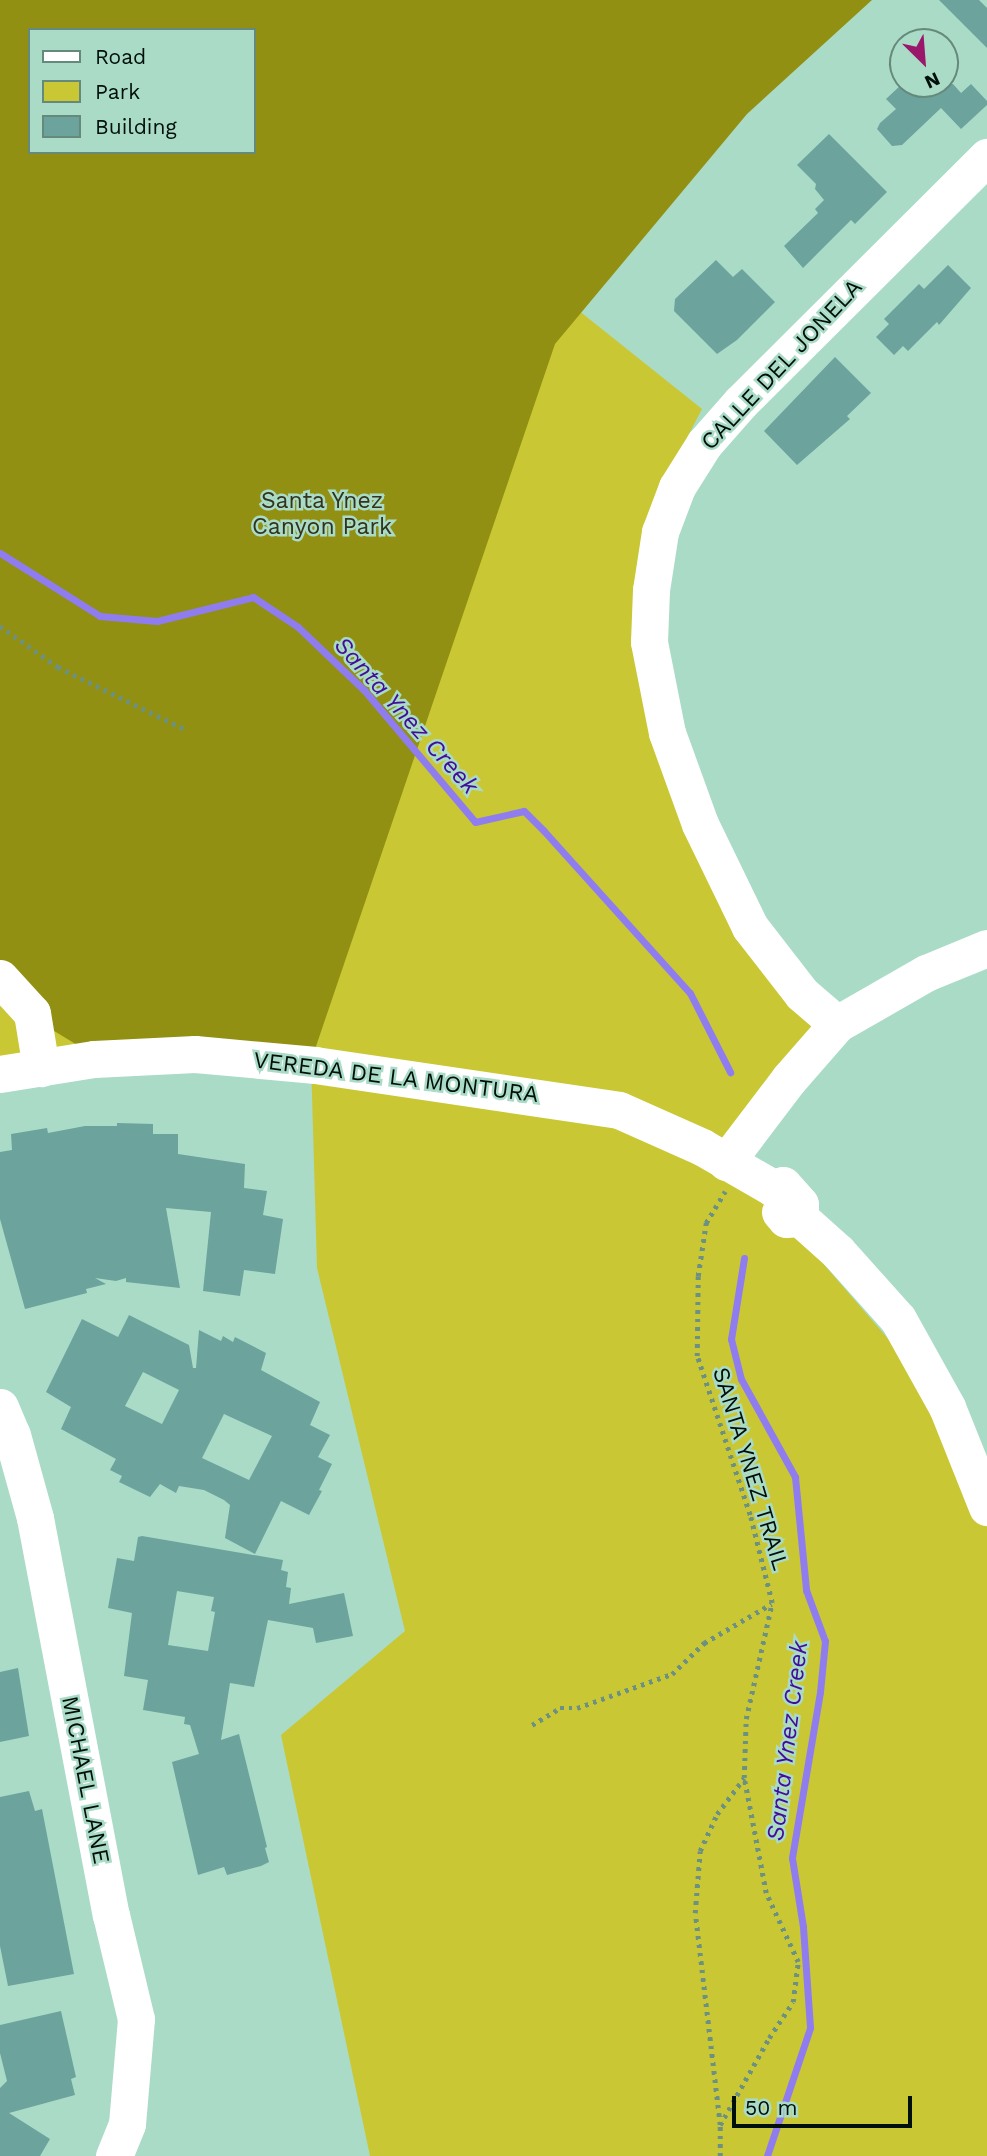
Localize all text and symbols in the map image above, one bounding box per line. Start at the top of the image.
legend [28,28,256,154]
north arrow [889,28,959,98]
text: Road [95,44,146,69]
text: N [921,67,943,94]
text: Park [95,79,140,104]
text: Building [95,114,177,139]
street label: CALLE DEL JONELA [695,273,869,457]
park label: Santa Ynez Canyon Park [252,487,392,541]
water label: Santa Ynez Creek [327,631,485,801]
street label: VEREDA DE LA MONTURA [251,1047,541,1109]
street label: SANTA YNEZ TRAIL [706,1363,794,1575]
water label: Santa Ynez Creek [761,1639,815,1843]
street label: MICHAEL LANE [55,1693,115,1867]
scale bar [735,2082,915,2126]
text: 50 m [745,2095,797,2120]

